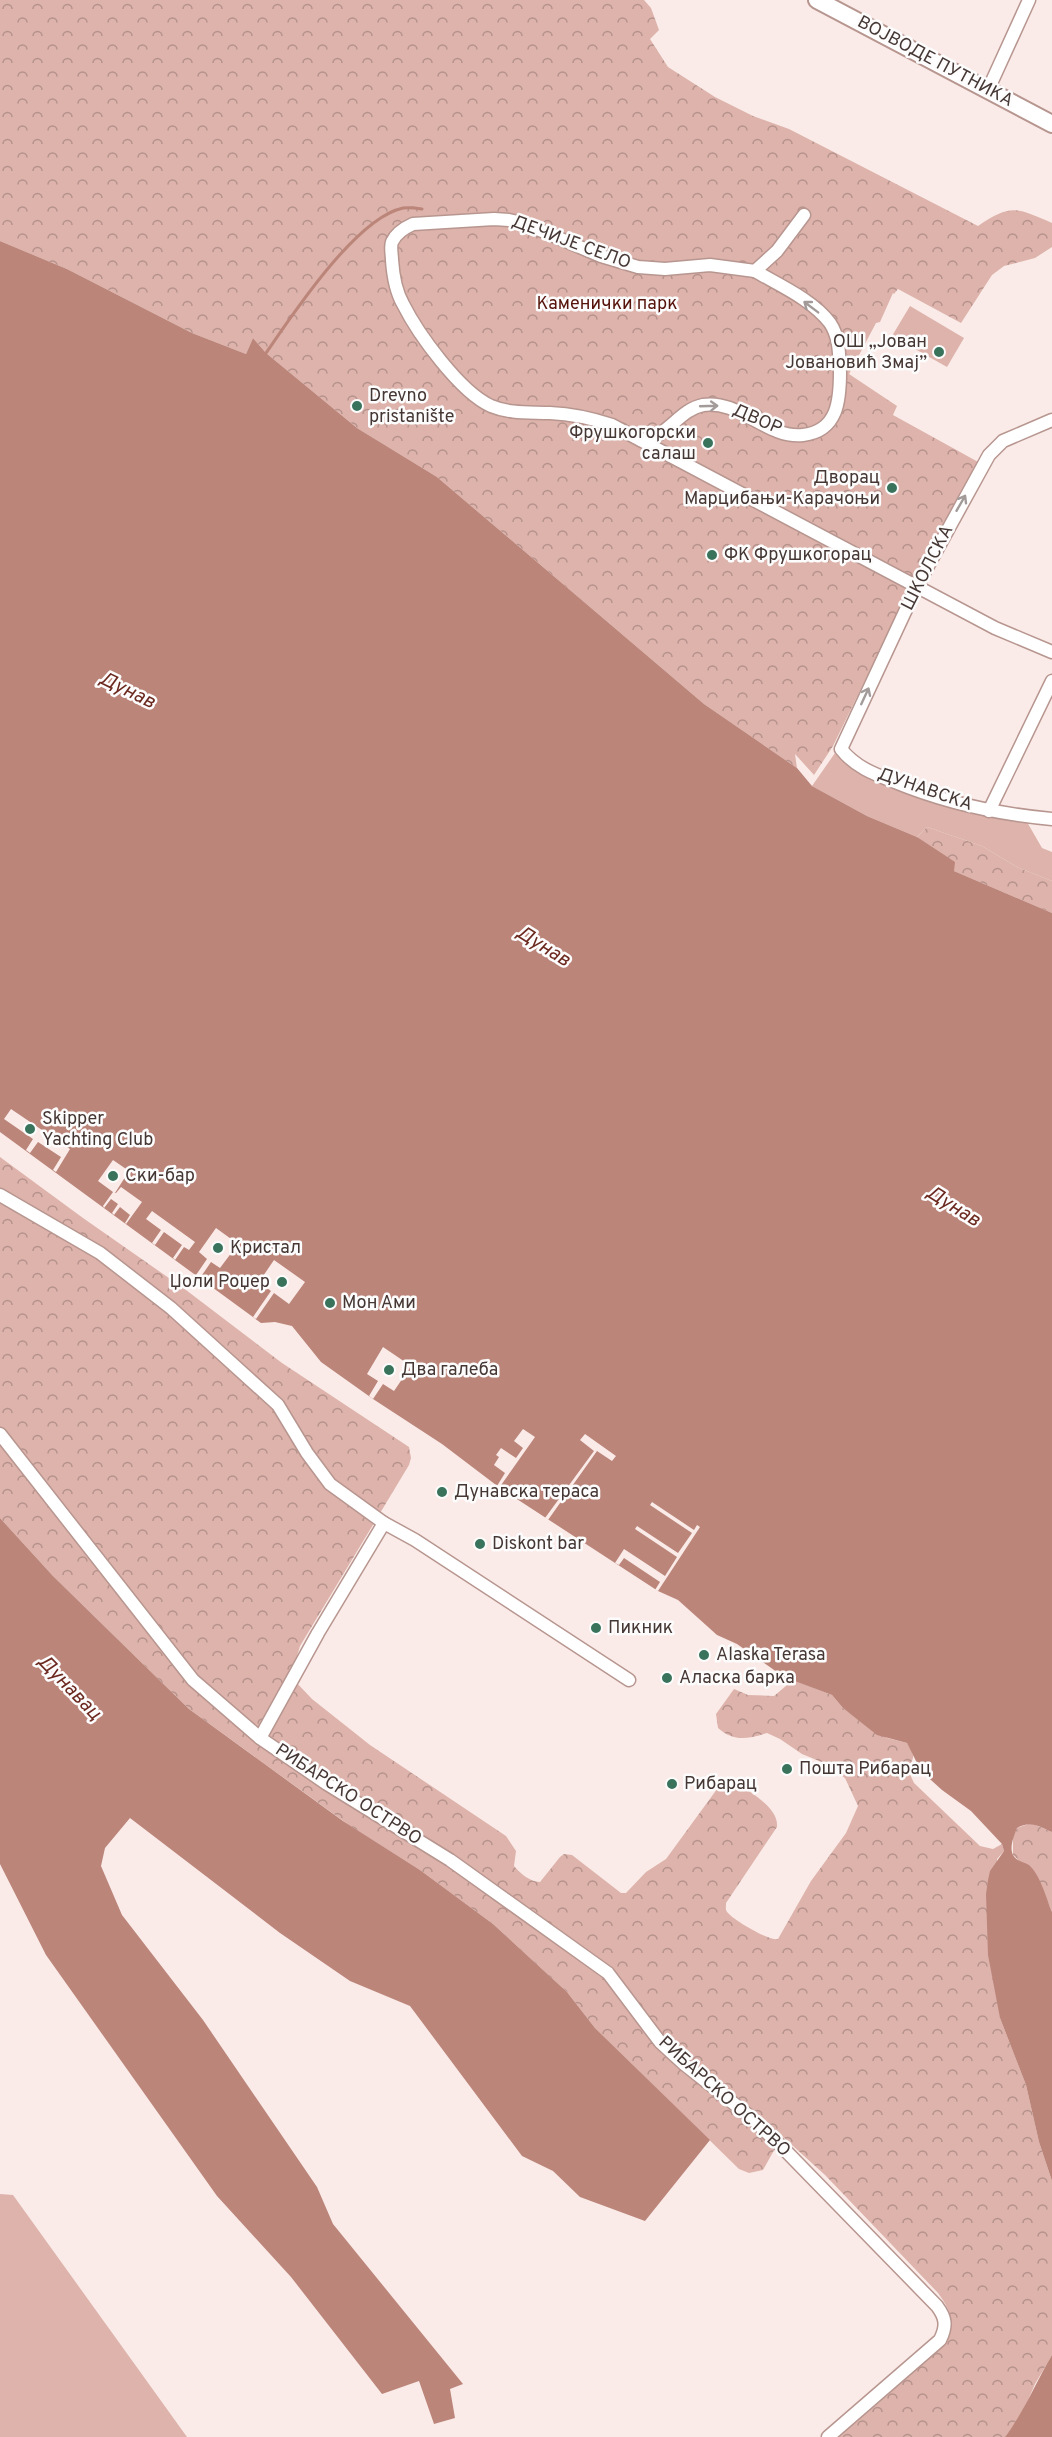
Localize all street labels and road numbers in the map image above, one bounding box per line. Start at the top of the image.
street label: ВОЈВОДЕ ПУТНИКА [853,11,1017,113]
street label: ДЕЧИЈЕ СЕЛО [508,211,634,275]
street label: ДВОР [729,399,785,441]
street label: ШКОЛСКА [897,521,959,615]
street label: ДУНАВСКА [875,763,975,817]
street label: РИБАРСКО ОСТРВО [270,1739,426,1851]
street label: РИБАРСКО ОСТРВО [653,2032,795,2162]

